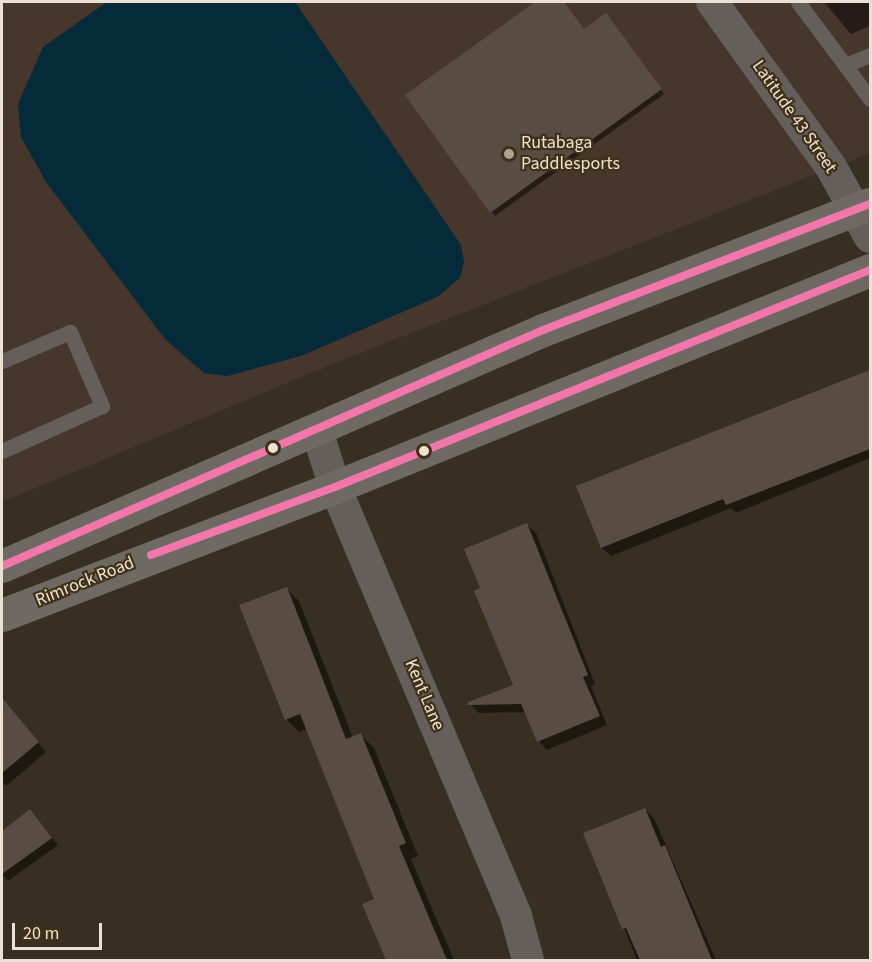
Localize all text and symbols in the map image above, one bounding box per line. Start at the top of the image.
street label: Latitude 43 Street [747,56,841,178]
place label: Rutabaga Paddlesports [521,133,620,176]
marker: Rutabaga Paddlesports [502,147,516,161]
unlabelled marker [267,442,279,454]
unlabelled marker [418,445,430,457]
street label: Rimrock Road [32,552,138,612]
street label: Kent Lane [399,656,449,734]
scale bar [15,911,105,949]
text: 20 m [23,921,59,946]

